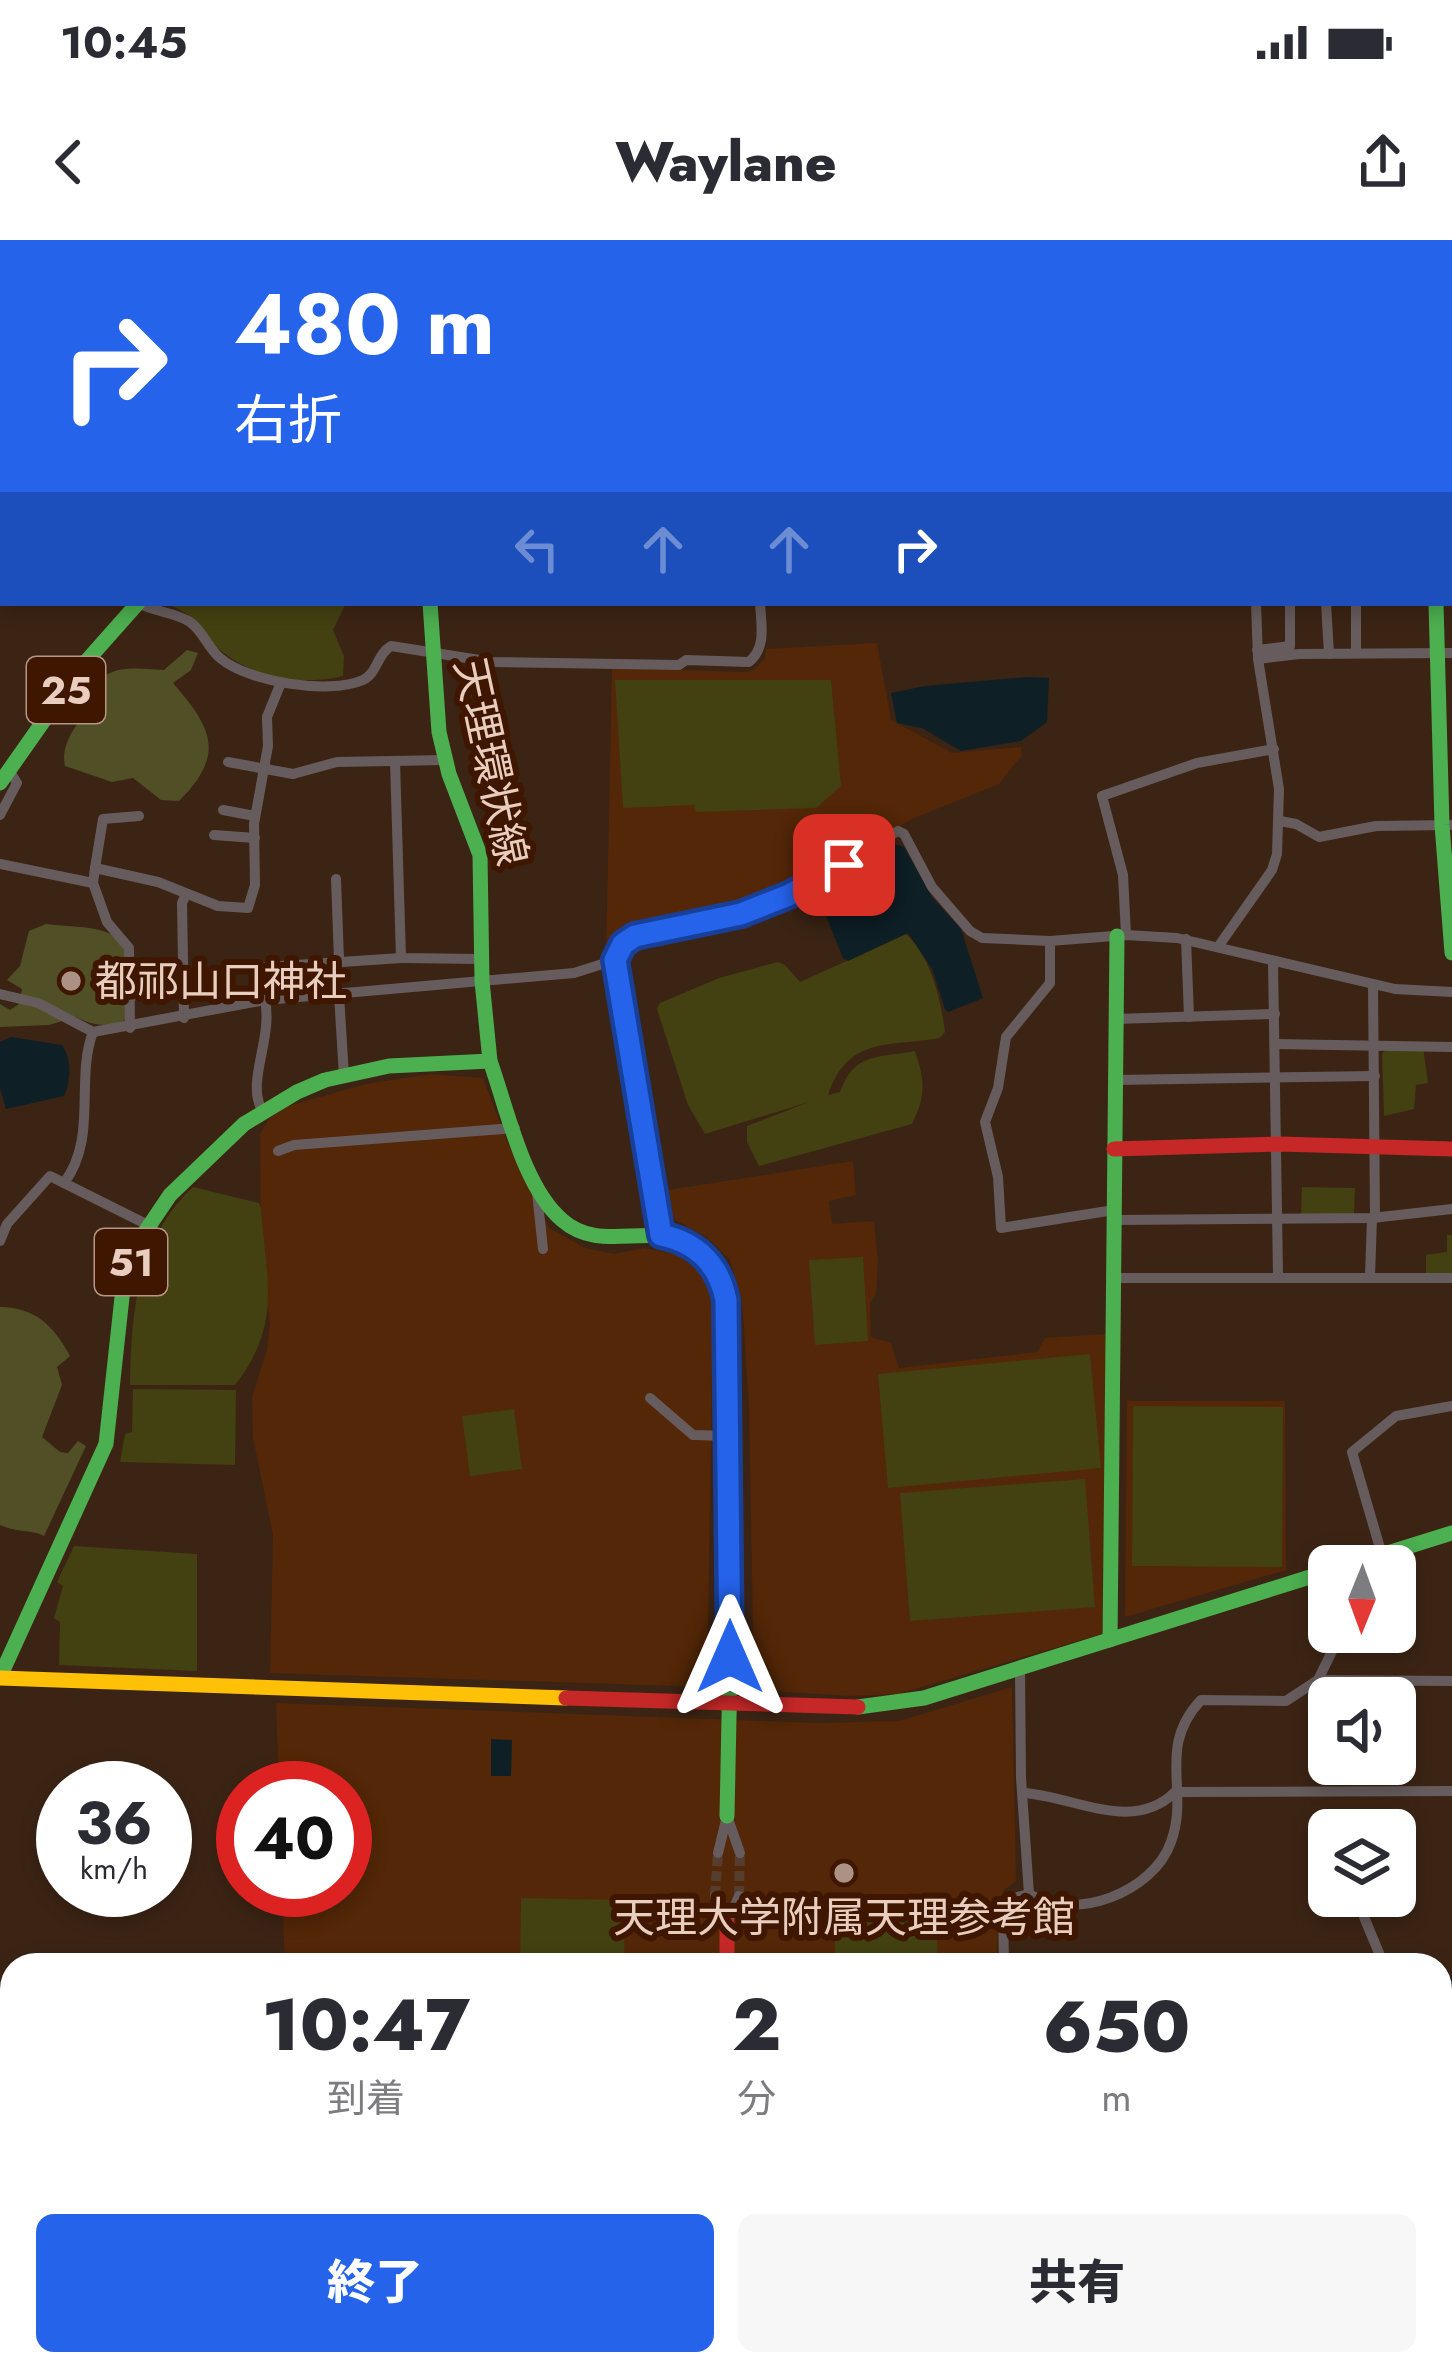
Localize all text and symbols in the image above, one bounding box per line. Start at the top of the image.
text: 10:45 [60,10,188,75]
text: Waylane [615,123,837,201]
icon: back [36,129,102,195]
icon: share [1350,129,1416,195]
text: 480 m [234,264,495,386]
icon: right [36,288,192,444]
text: 右折 [234,381,342,459]
icon: left [504,516,570,582]
icon: ahead [630,516,696,582]
icon: ahead [756,516,822,582]
icon: right [882,516,948,582]
street label: 天理環状線 [439,653,543,871]
road number: 25 [27,657,105,723]
pin [793,814,895,916]
icon: arrive [811,832,877,898]
place label: 都祁山口神社 [95,951,347,1012]
marker: 都祁山口神社 [58,968,84,994]
road number: 51 [95,1229,167,1295]
north arrow [1308,1545,1416,1653]
map controls [1308,1545,1416,1917]
position arrow [667,1594,793,1720]
button: sound [1308,1677,1416,1785]
speed limit sign: 40 [216,1761,372,1917]
text: 36 [75,1780,153,1867]
button: layers [1308,1809,1416,1917]
text: km/h [80,1847,148,1890]
marker: 天理大学附属天理参考館 [831,1860,857,1886]
place label: 天理大学附属天理参考館 [613,1887,1075,1948]
text: 10:47 [262,1973,470,2077]
text: 2 [732,1973,781,2077]
text: 650 [1043,1975,1190,2079]
text: m [1101,2069,1132,2126]
text: 到着 [327,2070,405,2127]
text: 分 [737,2070,776,2127]
button: 終了 [36,2214,714,2352]
button: 共有 [738,2214,1416,2352]

